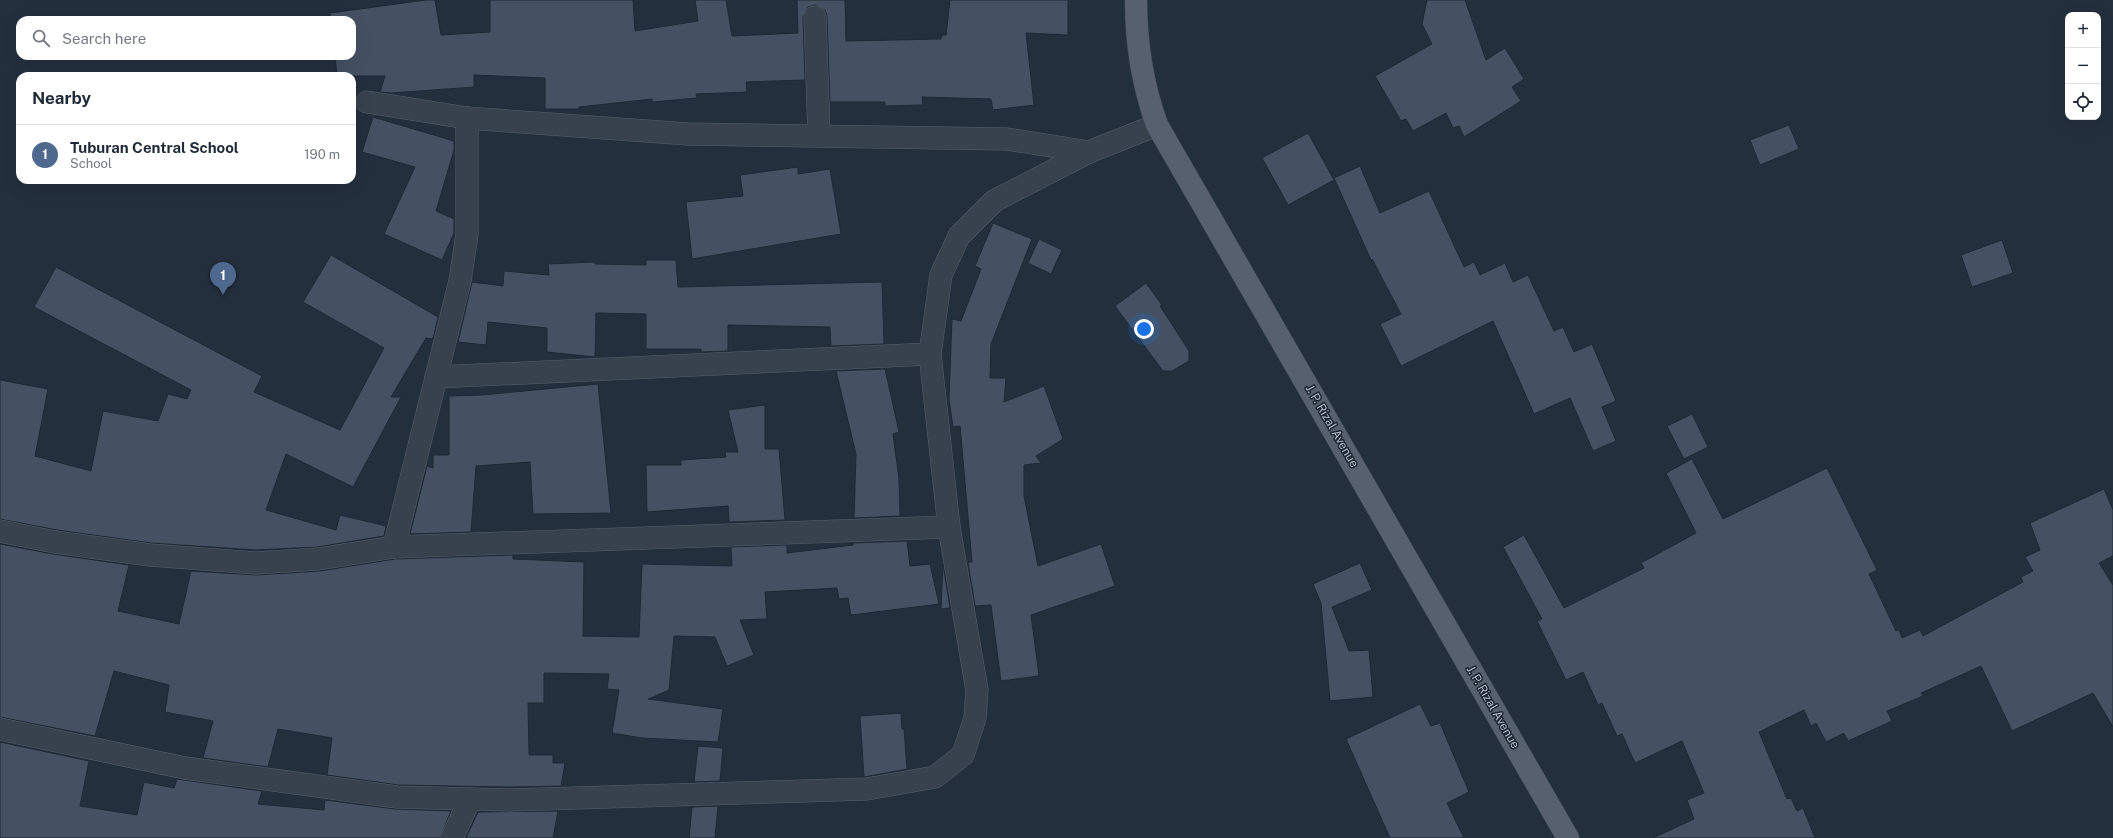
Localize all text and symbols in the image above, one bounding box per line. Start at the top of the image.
map controls [2065,12,2101,120]
button: + [2065,12,2101,48]
search box [16,16,356,60]
icon: search [30,27,52,49]
text: Search here [62,30,146,47]
button: − [2065,48,2101,84]
button: locate [2065,84,2101,120]
text: Nearby [32,88,91,108]
text: Tuburan Central School [70,139,239,156]
text: 1 [42,147,48,162]
text: 190 m [304,147,340,162]
text: School [70,156,112,171]
pin: 1 [210,262,236,295]
your location [1134,319,1154,339]
street label: J. P. Rizal Avenue [1303,382,1361,470]
street label: J. P. Rizal Avenue [1464,663,1522,751]

